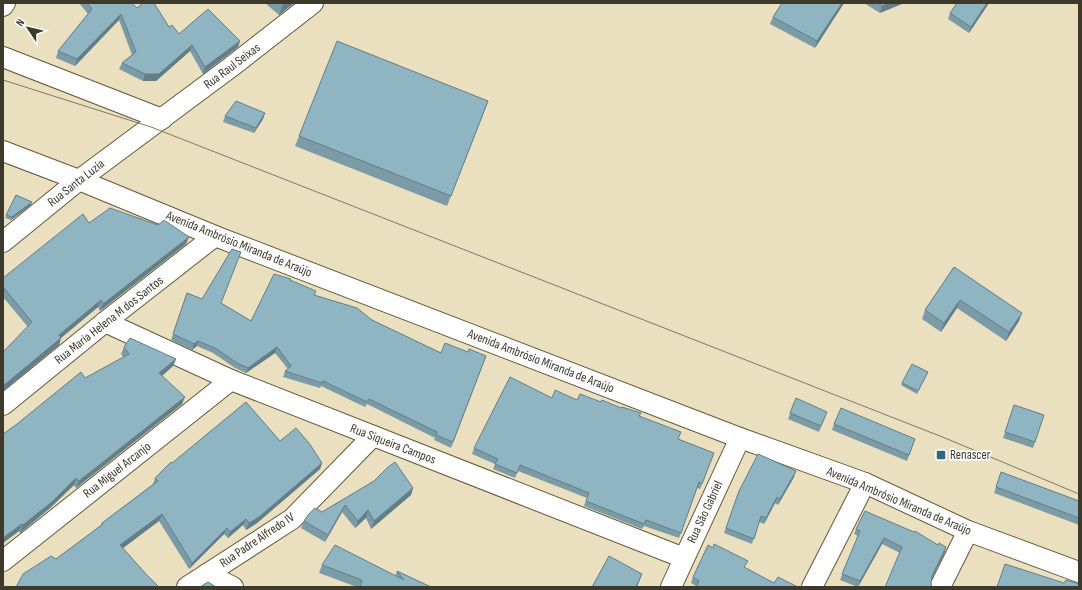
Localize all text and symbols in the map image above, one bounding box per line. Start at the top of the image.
north arrow [8,8,48,48]
text: N [13,16,27,29]
street label: Rua Raul Seixas [200,39,264,93]
street label: Rua Santa Luzia [44,156,108,210]
street label: Avenida Ambrósio Miranda de Araújo [163,207,314,281]
street label: Rua Maria Helena M dos Santos [51,272,167,368]
street label: Avenida Ambrósio Miranda de Araújo [464,325,617,396]
street label: Rua Siqueira Campos [348,420,438,468]
street label: Rua Miguel Arcanjo [80,439,154,501]
place label: Renascer [950,447,991,463]
marker: Renascer [935,449,947,461]
street label: Avenida Ambrósio Miranda de Araújo [823,463,974,539]
street label: Rua São Gabriel [684,478,726,546]
street label: Rua Padre Alfredo IV [216,509,298,571]

